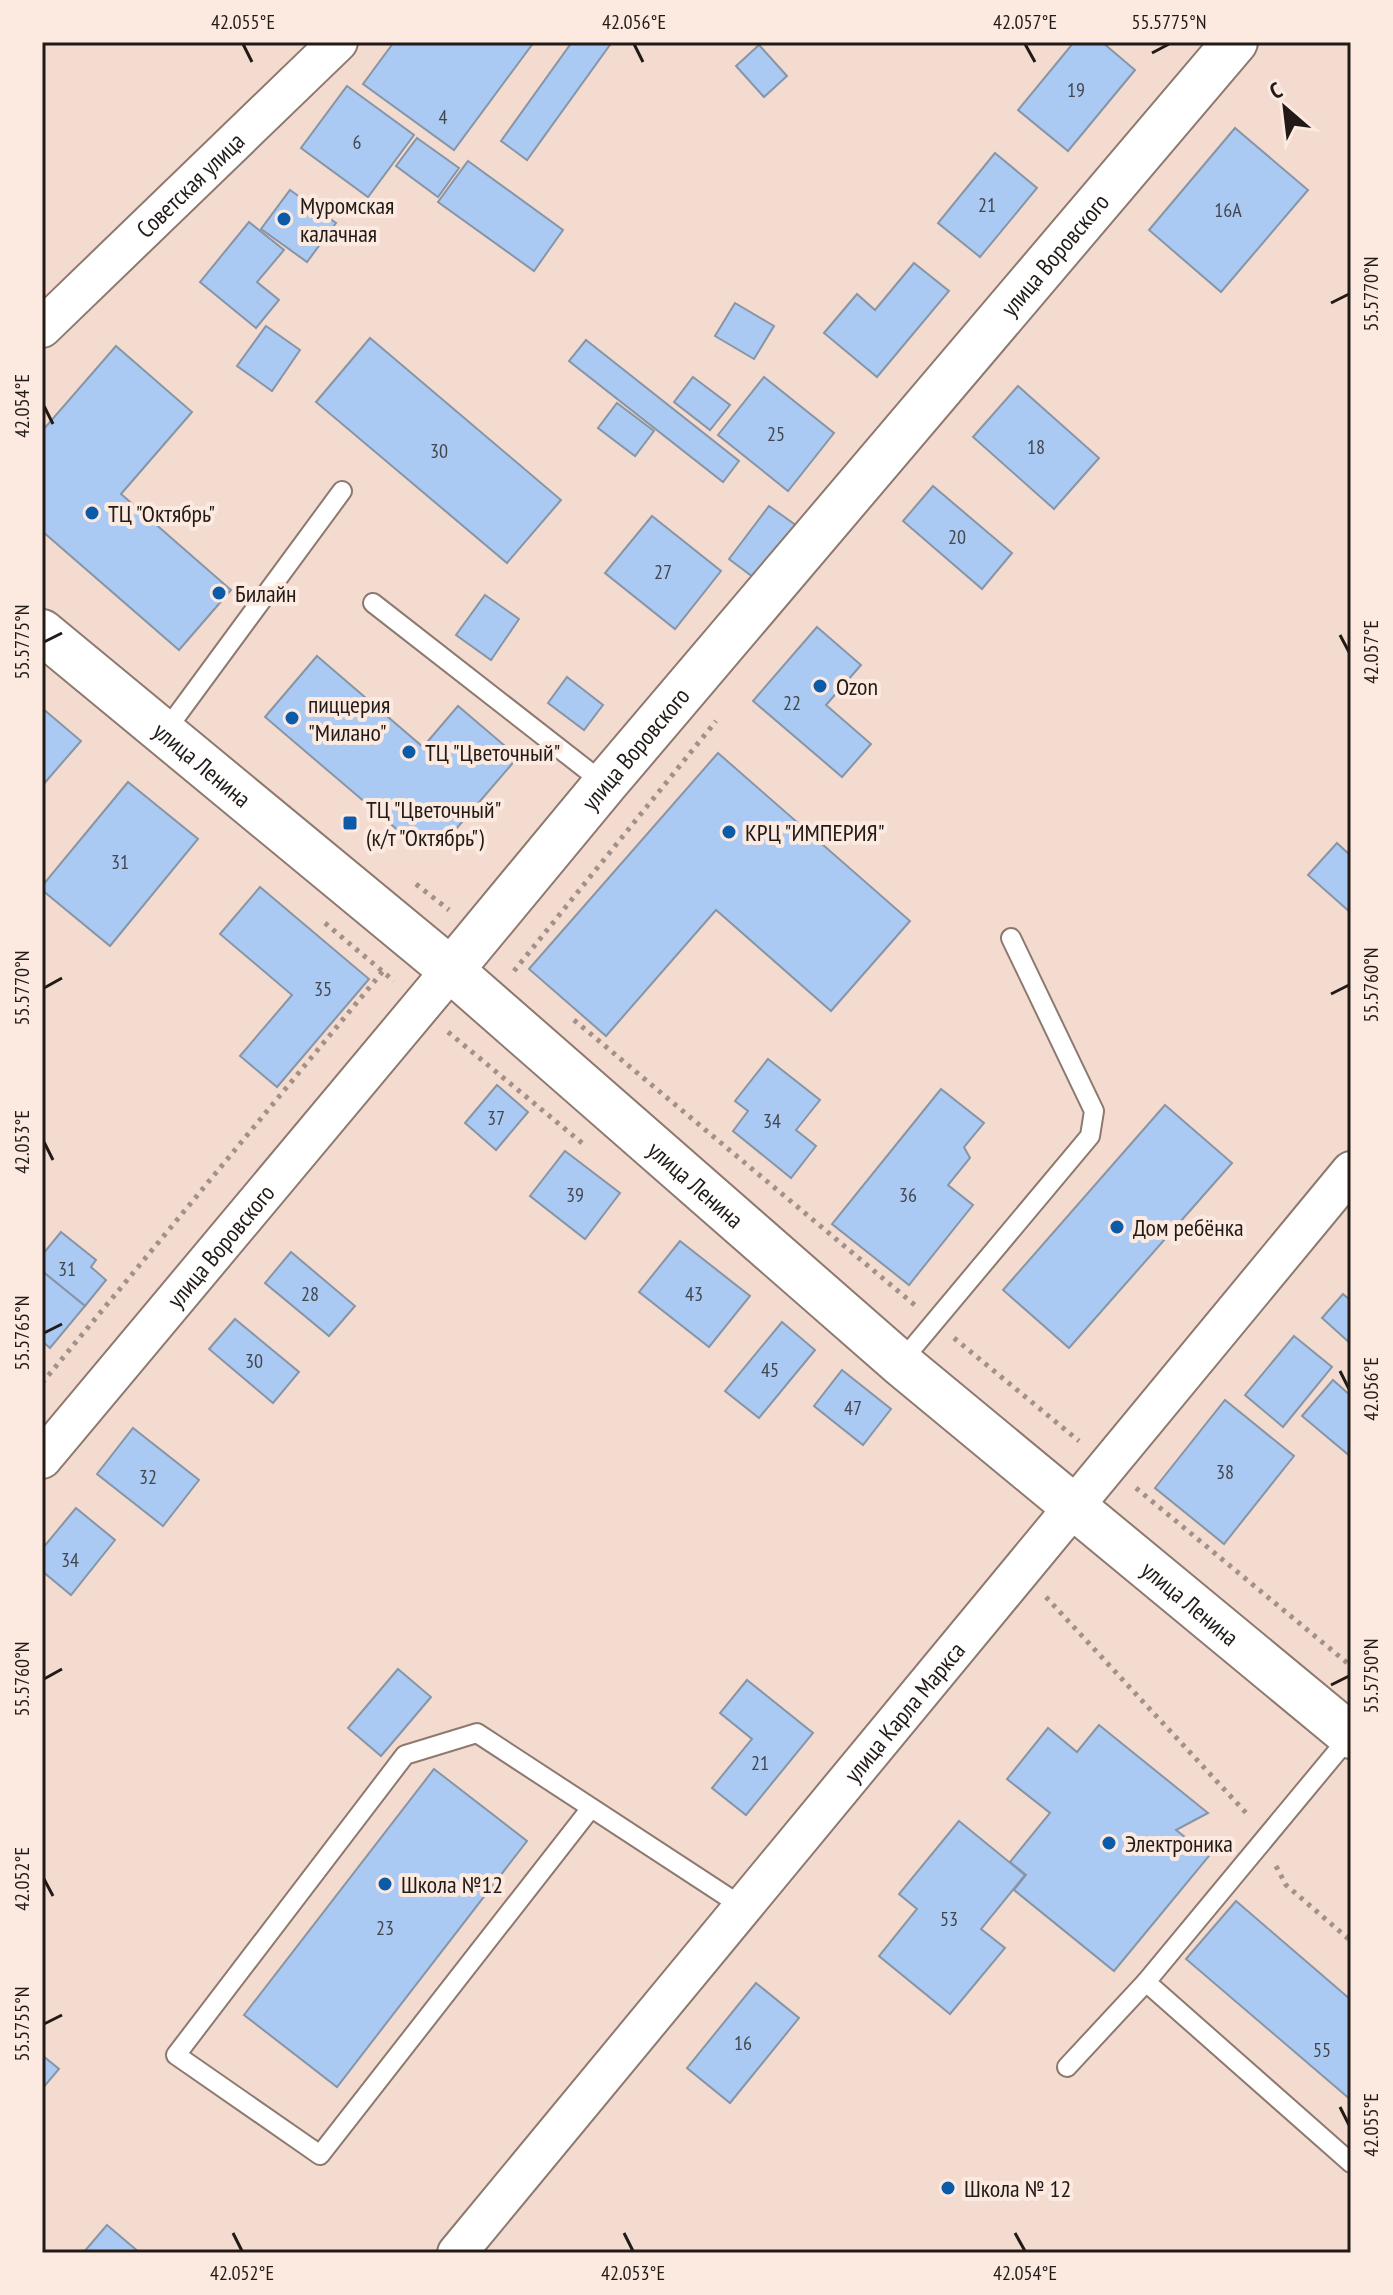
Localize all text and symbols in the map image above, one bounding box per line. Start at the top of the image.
text: 42.055°E [211,9,275,35]
text: 42.056°E [602,9,666,35]
text: 42.057°E [993,9,1057,35]
text: 55.5775°N [1131,9,1207,35]
north arrow [1245,68,1325,148]
text: С [1265,76,1287,105]
house number: 19 [1067,77,1085,103]
house number: 4 [439,104,448,130]
street label: Советская улица [130,126,251,244]
house number: 6 [353,129,362,155]
street label: улица Воровского [994,187,1115,322]
place label: Муромская калачная [300,190,394,249]
house number: 21 [978,192,996,218]
house number: 16А [1214,197,1242,223]
marker: Муромская калачная [275,210,293,228]
text: 55.5770°N [1358,256,1384,332]
text: 42.054°E [9,374,35,438]
house number: 25 [767,421,785,447]
house number: 18 [1027,434,1045,460]
house number: 30 [430,438,448,464]
place label: ТЦ "Октябрь" [108,498,215,529]
marker: ТЦ "Октябрь" [83,504,101,522]
house number: 20 [948,524,966,550]
house number: 27 [654,559,672,585]
place label: Билайн [235,578,297,609]
marker: Билайн [210,584,228,602]
text: 55.5775°N [9,604,35,680]
text: 42.057°E [1358,620,1384,684]
place label: Ozon [836,671,878,702]
marker: Ozon [811,677,829,695]
street label: улица Воровского [574,681,696,817]
place label: пиццерия "Милано" [308,689,390,748]
house number: 22 [783,690,801,716]
marker: пиццерия "Милано" [283,709,301,727]
street label: улица Ленина [147,715,257,814]
place label: ТЦ "Цветочный" [425,737,560,768]
marker: ТЦ "Цветочный" [400,743,418,761]
place label: ТЦ "Цветочный" (к/т "Октябрь") [366,794,501,853]
marker: ТЦ "Цветочный" (к/т "Октябрь") [341,814,359,832]
place label: КРЦ "ИМПЕРИЯ" [745,817,885,848]
marker: КРЦ "ИМПЕРИЯ" [720,823,738,841]
house number: 31 [111,849,129,875]
text: 55.5760°N [1358,947,1384,1023]
text: 55.5770°N [9,950,35,1026]
house number: 35 [314,976,332,1002]
house number: 37 [487,1105,505,1131]
house number: 34 [763,1108,781,1134]
text: 42.053°E [9,1110,35,1174]
street label: улица Ленина [642,1134,750,1235]
street label: улица Воровского [160,1178,281,1314]
house number: 39 [566,1182,584,1208]
house number: 36 [899,1182,917,1208]
place label: Дом ребёнка [1133,1212,1244,1243]
marker: Дом ребёнка [1108,1218,1126,1236]
house number: 31 [58,1256,76,1282]
house number: 28 [301,1281,319,1307]
house number: 43 [685,1281,703,1307]
text: 55.5765°N [9,1295,35,1371]
house number: 30 [245,1348,263,1374]
house number: 45 [761,1357,779,1383]
text: 42.056°E [1358,1357,1384,1421]
house number: 47 [844,1395,862,1421]
house number: 38 [1216,1459,1234,1485]
house number: 32 [139,1464,157,1490]
house number: 34 [61,1547,79,1573]
street label: улица Ленина [1135,1554,1245,1652]
street label: улица Карла Маркса [837,1635,971,1789]
text: 55.5750°N [1358,1638,1384,1714]
text: 55.5760°N [9,1641,35,1717]
house number: 21 [751,1750,769,1776]
place label: Электроника [1125,1828,1233,1859]
marker: Электроника [1100,1834,1118,1852]
text: 42.052°E [9,1847,35,1911]
place label: Школа №12 [401,1869,503,1900]
marker: Школа №12 [376,1875,394,1893]
house number: 53 [940,1906,958,1932]
house number: 23 [376,1915,394,1941]
text: 55.5755°N [9,1986,35,2062]
house number: 16 [734,2030,752,2056]
house number: 55 [1313,2037,1331,2063]
text: 42.055°E [1358,2093,1384,2157]
place label: Школа № 12 [964,2173,1071,2204]
marker: Школа № 12 [939,2179,957,2197]
text: 42.052°E [210,2260,274,2286]
text: 42.053°E [601,2260,665,2286]
text: 42.054°E [993,2260,1057,2286]

